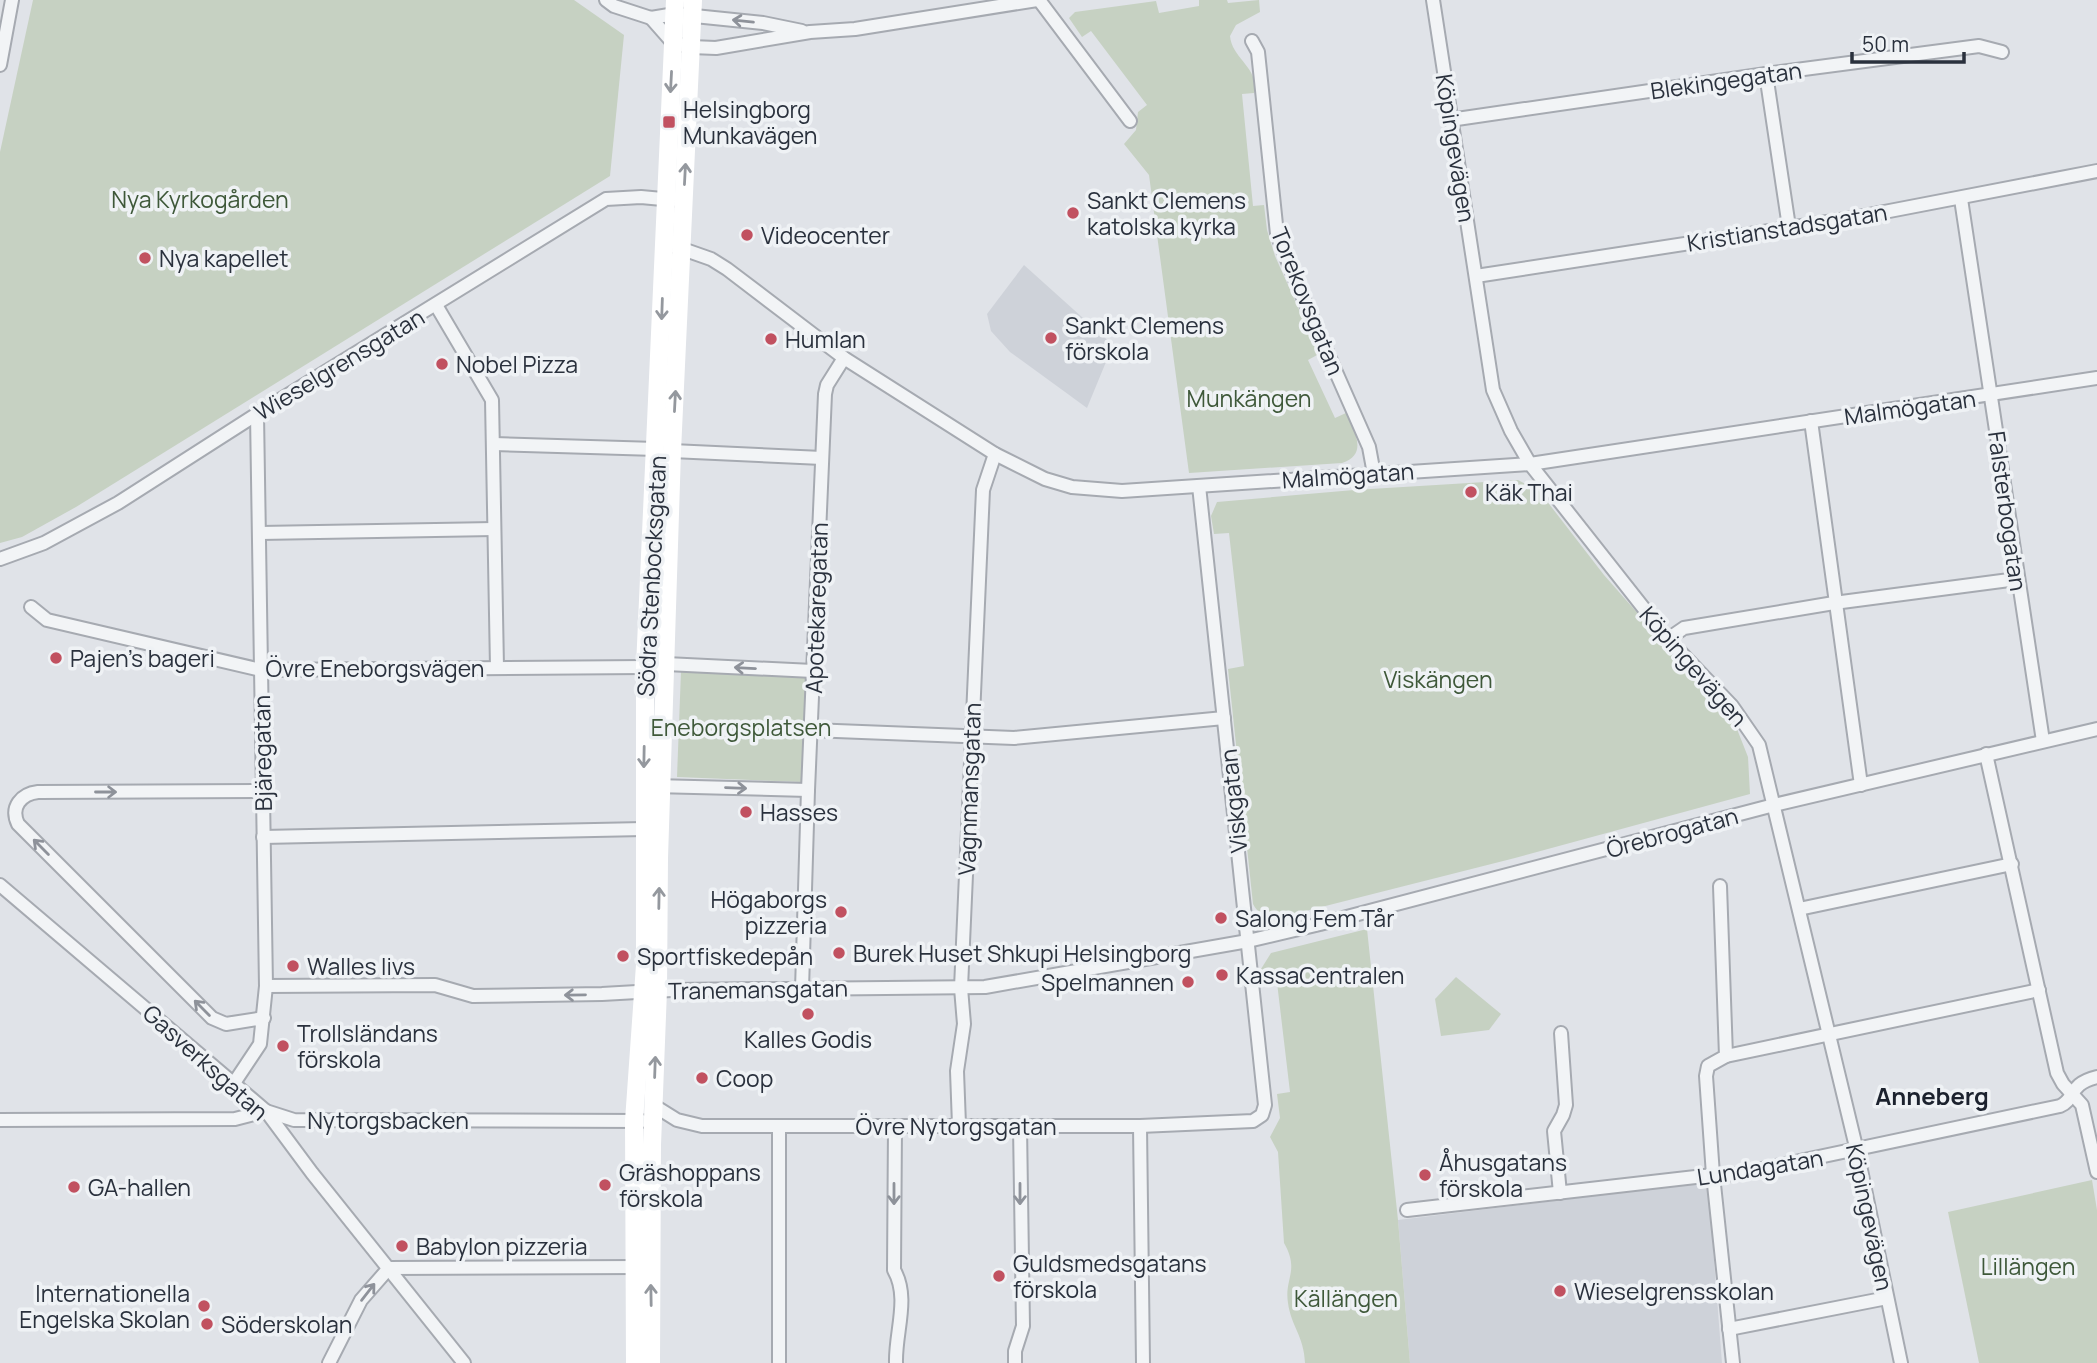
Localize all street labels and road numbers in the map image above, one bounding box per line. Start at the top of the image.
street label: Blekingegatan [1648,54,1804,106]
street label: Köpingevägen [1428,72,1484,224]
street label: Kristianstadsgatan [1685,195,1889,259]
street label: Torekovsgatan [1264,222,1352,380]
street label: Wieselgrensgatan [248,300,430,428]
street label: Malmögatan [1842,382,1978,432]
street label: Falsterbogatan [1981,429,2035,593]
street label: Malmögatan [1281,454,1415,496]
street label: Södra Stenbocksgatan [629,455,673,697]
street label: Apotekaregatan [797,522,835,694]
street label: Köpingevägen [1633,599,1755,733]
street label: Övre Eneborgsvägen [266,652,485,684]
street label: Bjäregatan [245,695,279,811]
street label: Vagnmansgatan [950,702,988,876]
street label: Viskgatan [1212,747,1254,855]
street label: Örebrogatan [1602,799,1742,865]
street label: Tranemansgatan [668,971,848,1007]
street label: Gasverksgatan [136,997,276,1127]
street label: Nytorgsbacken [307,1104,469,1136]
street label: Övre Nytorgsgatan [855,1110,1057,1142]
street label: Köpingevägen [1839,1140,1901,1294]
street label: Lundagatan [1695,1141,1825,1193]

